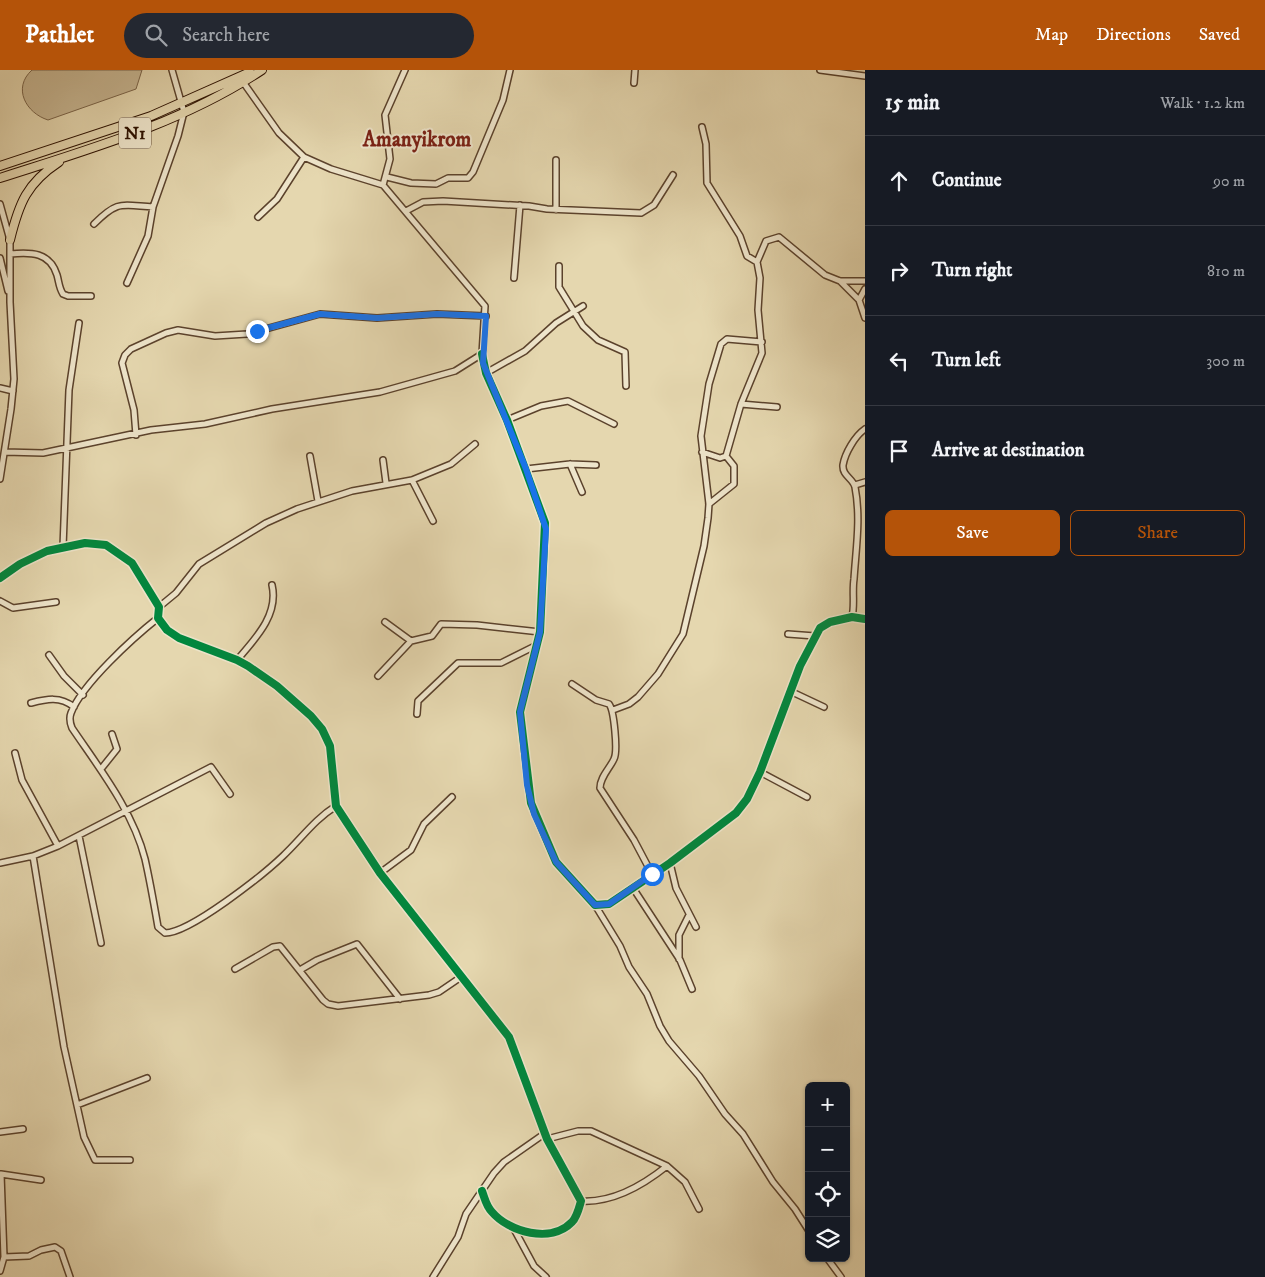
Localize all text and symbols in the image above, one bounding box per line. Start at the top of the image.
search box [124,13,474,58]
text: Pathlet [25,20,94,50]
icon: search [142,21,170,49]
text: Search here [182,24,270,47]
text: Map [1035,24,1068,46]
text: Directions [1096,24,1171,46]
text: Saved [1199,24,1240,46]
text: 15 min [885,90,940,116]
text: Walk · 1.2 km [1160,93,1245,113]
road number: N1 [119,118,151,148]
district label: Amanyikrom [362,127,471,153]
icon: ahead [885,167,913,195]
text: Continue [932,169,1002,192]
text: 90 m [1213,171,1245,191]
icon: right [885,257,913,285]
text: Turn right [932,259,1012,282]
text: 810 m [1207,261,1245,281]
route end [246,320,269,343]
icon: left [885,347,913,375]
text: Turn left [932,349,1001,372]
text: 300 m [1206,351,1245,371]
icon: arrive [885,437,913,465]
text: Arrive at destination [932,439,1084,462]
button: Save [885,510,1060,556]
button: Share [1070,510,1245,556]
route start [641,863,664,886]
map controls [805,1082,850,1262]
button: + [805,1082,850,1127]
button: − [805,1127,850,1172]
button: locate [805,1172,850,1217]
button: layers [805,1217,850,1262]

